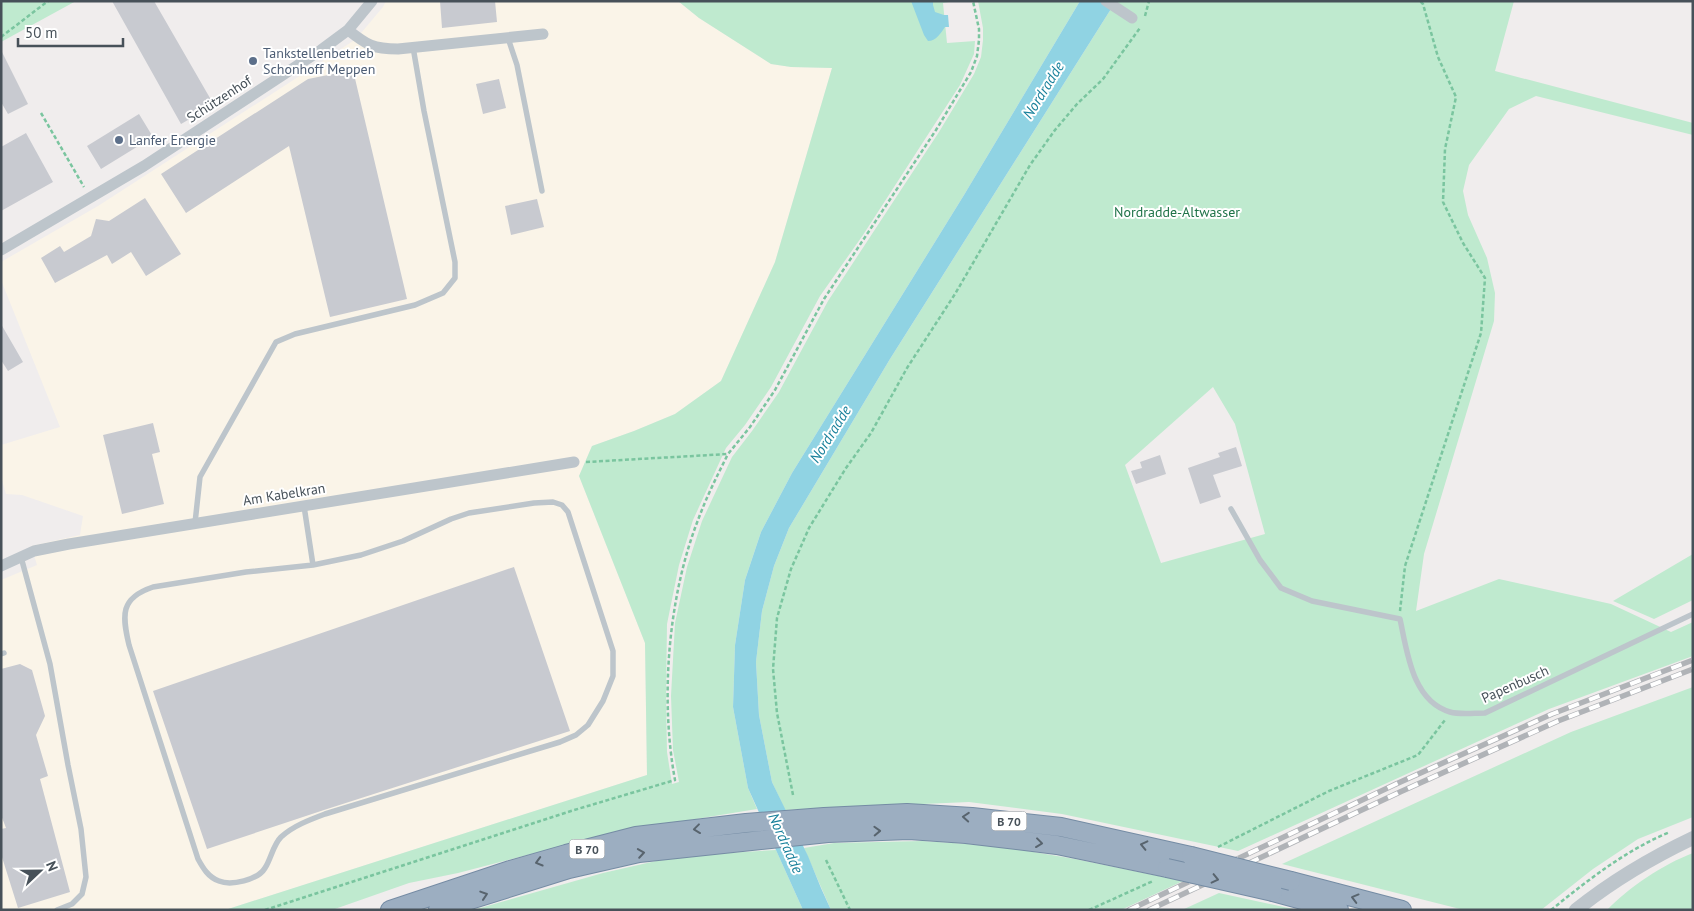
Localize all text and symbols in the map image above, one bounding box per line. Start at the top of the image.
scale bar [18,15,122,47]
text: 50 m [25,23,58,42]
place label: Tankstellenbetrieb Schonhoff Meppen [263,44,375,78]
marker: Tankstellenbetrieb Schonhoff Meppen [247,55,259,67]
water label: Nordradde [1018,58,1068,122]
street label: Schützenhof [183,71,255,127]
place label: Lanfer Energie [129,131,216,149]
marker: Lanfer Energie [113,134,125,146]
park label: Nordradde-Altwasser [1114,203,1240,221]
water label: Nordradde [805,402,855,466]
street label: Am Kabelkran [241,479,327,509]
street label: Papenbusch [1479,661,1551,707]
water label: Nordradde [764,810,808,876]
one-way arrow [962,811,970,822]
road number: B 70 [992,811,1026,830]
one-way arrow [693,823,701,834]
one-way arrow [873,826,881,837]
one-way arrow [1035,837,1043,848]
road number: B 70 [570,840,604,859]
one-way arrow [1139,840,1148,851]
north arrow [15,846,65,896]
one-way arrow [638,848,646,859]
one-way arrow [535,856,543,866]
text: N [42,858,62,874]
one-way arrow [1210,873,1219,884]
one-way arrow [480,890,488,900]
one-way arrow [1351,893,1359,903]

